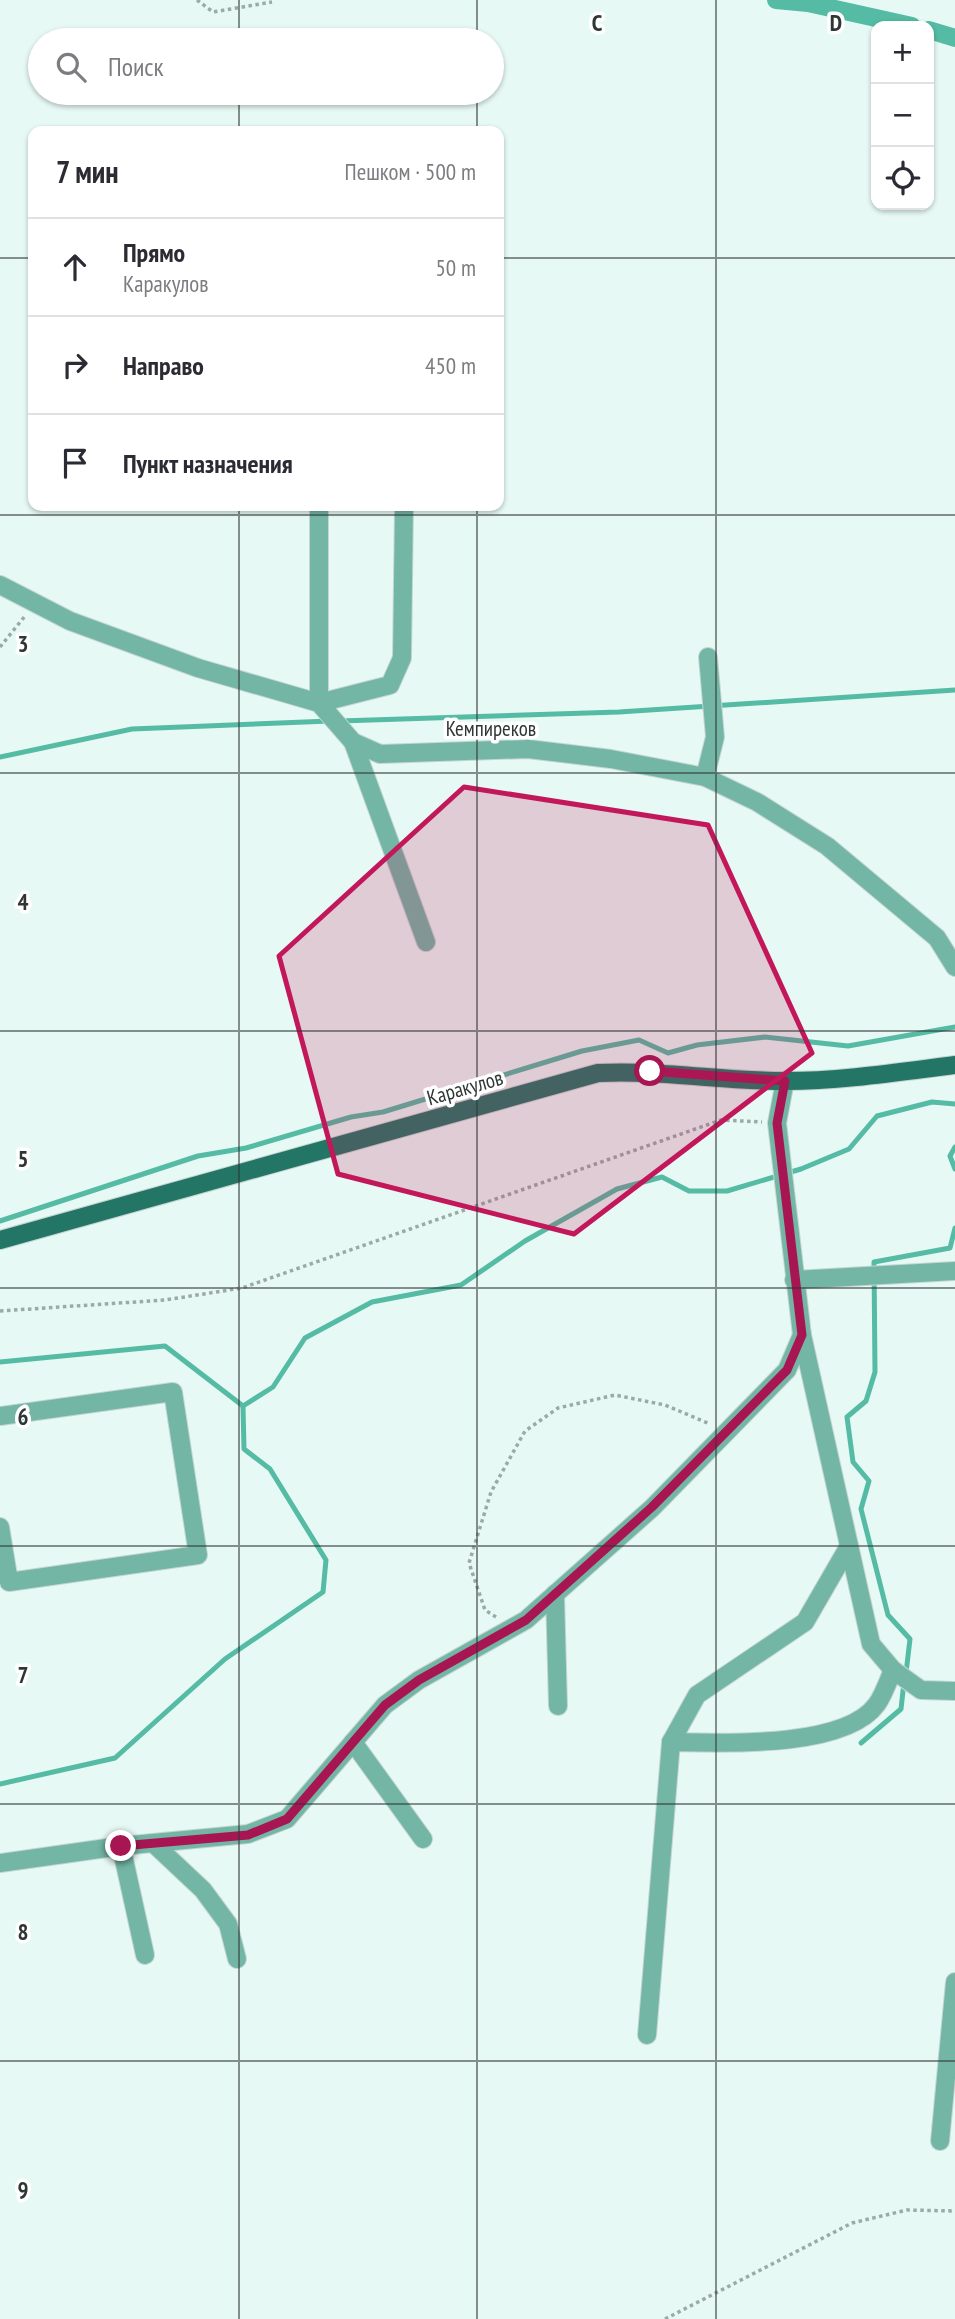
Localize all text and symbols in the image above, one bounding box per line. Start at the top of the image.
text: C [592,8,603,37]
text: D [830,8,842,37]
map controls [871,21,934,210]
button: + [871,21,934,84]
search box [28,28,504,105]
icon: search [52,48,90,86]
text: Поиск [108,50,164,83]
button: − [871,84,934,147]
button: locate [871,147,934,210]
text: 7 мин [56,152,119,191]
text: Пешком · 500 m [345,157,476,186]
text: Прямо [123,236,185,269]
icon: ahead [56,248,94,286]
text: 50 m [435,253,476,282]
text: Каракулов [123,269,209,298]
icon: right [56,346,94,384]
text: Направо [123,349,204,382]
text: 450 m [425,351,476,380]
icon: arrive [56,444,94,482]
text: Пункт назначения [123,447,293,480]
text: 3 [18,629,29,658]
street label: Кемпиреков [446,715,536,742]
text: 4 [18,887,29,916]
route start [634,1055,665,1086]
street label: Каракулов [424,1064,506,1111]
text: 5 [18,1144,29,1173]
text: 6 [18,1402,29,1431]
text: 7 [18,1660,29,1689]
route end [105,1830,136,1861]
text: 8 [18,1917,29,1946]
text: 9 [18,2175,29,2204]

